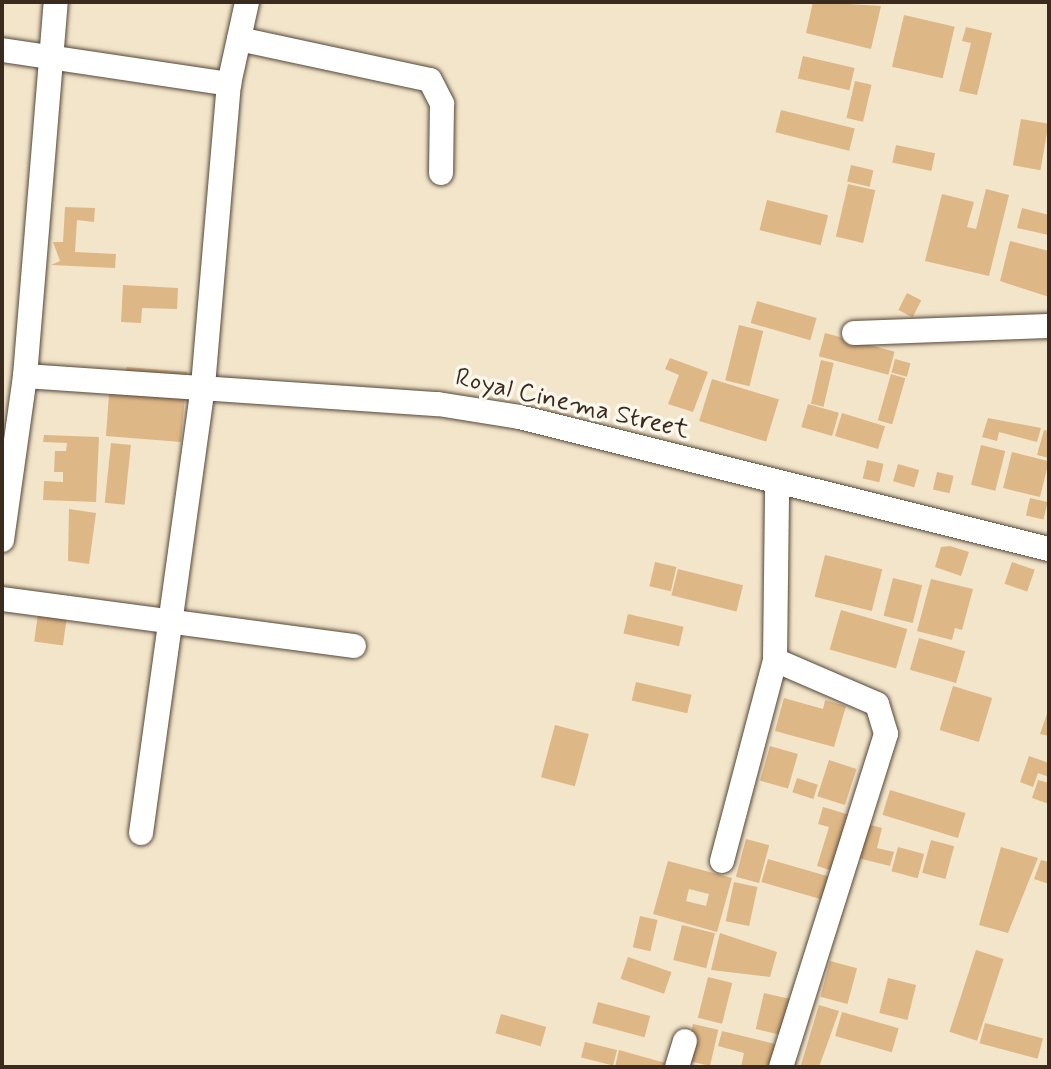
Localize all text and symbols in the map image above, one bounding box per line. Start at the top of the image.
street label: Royal Cinema Street [451,363,693,447]

